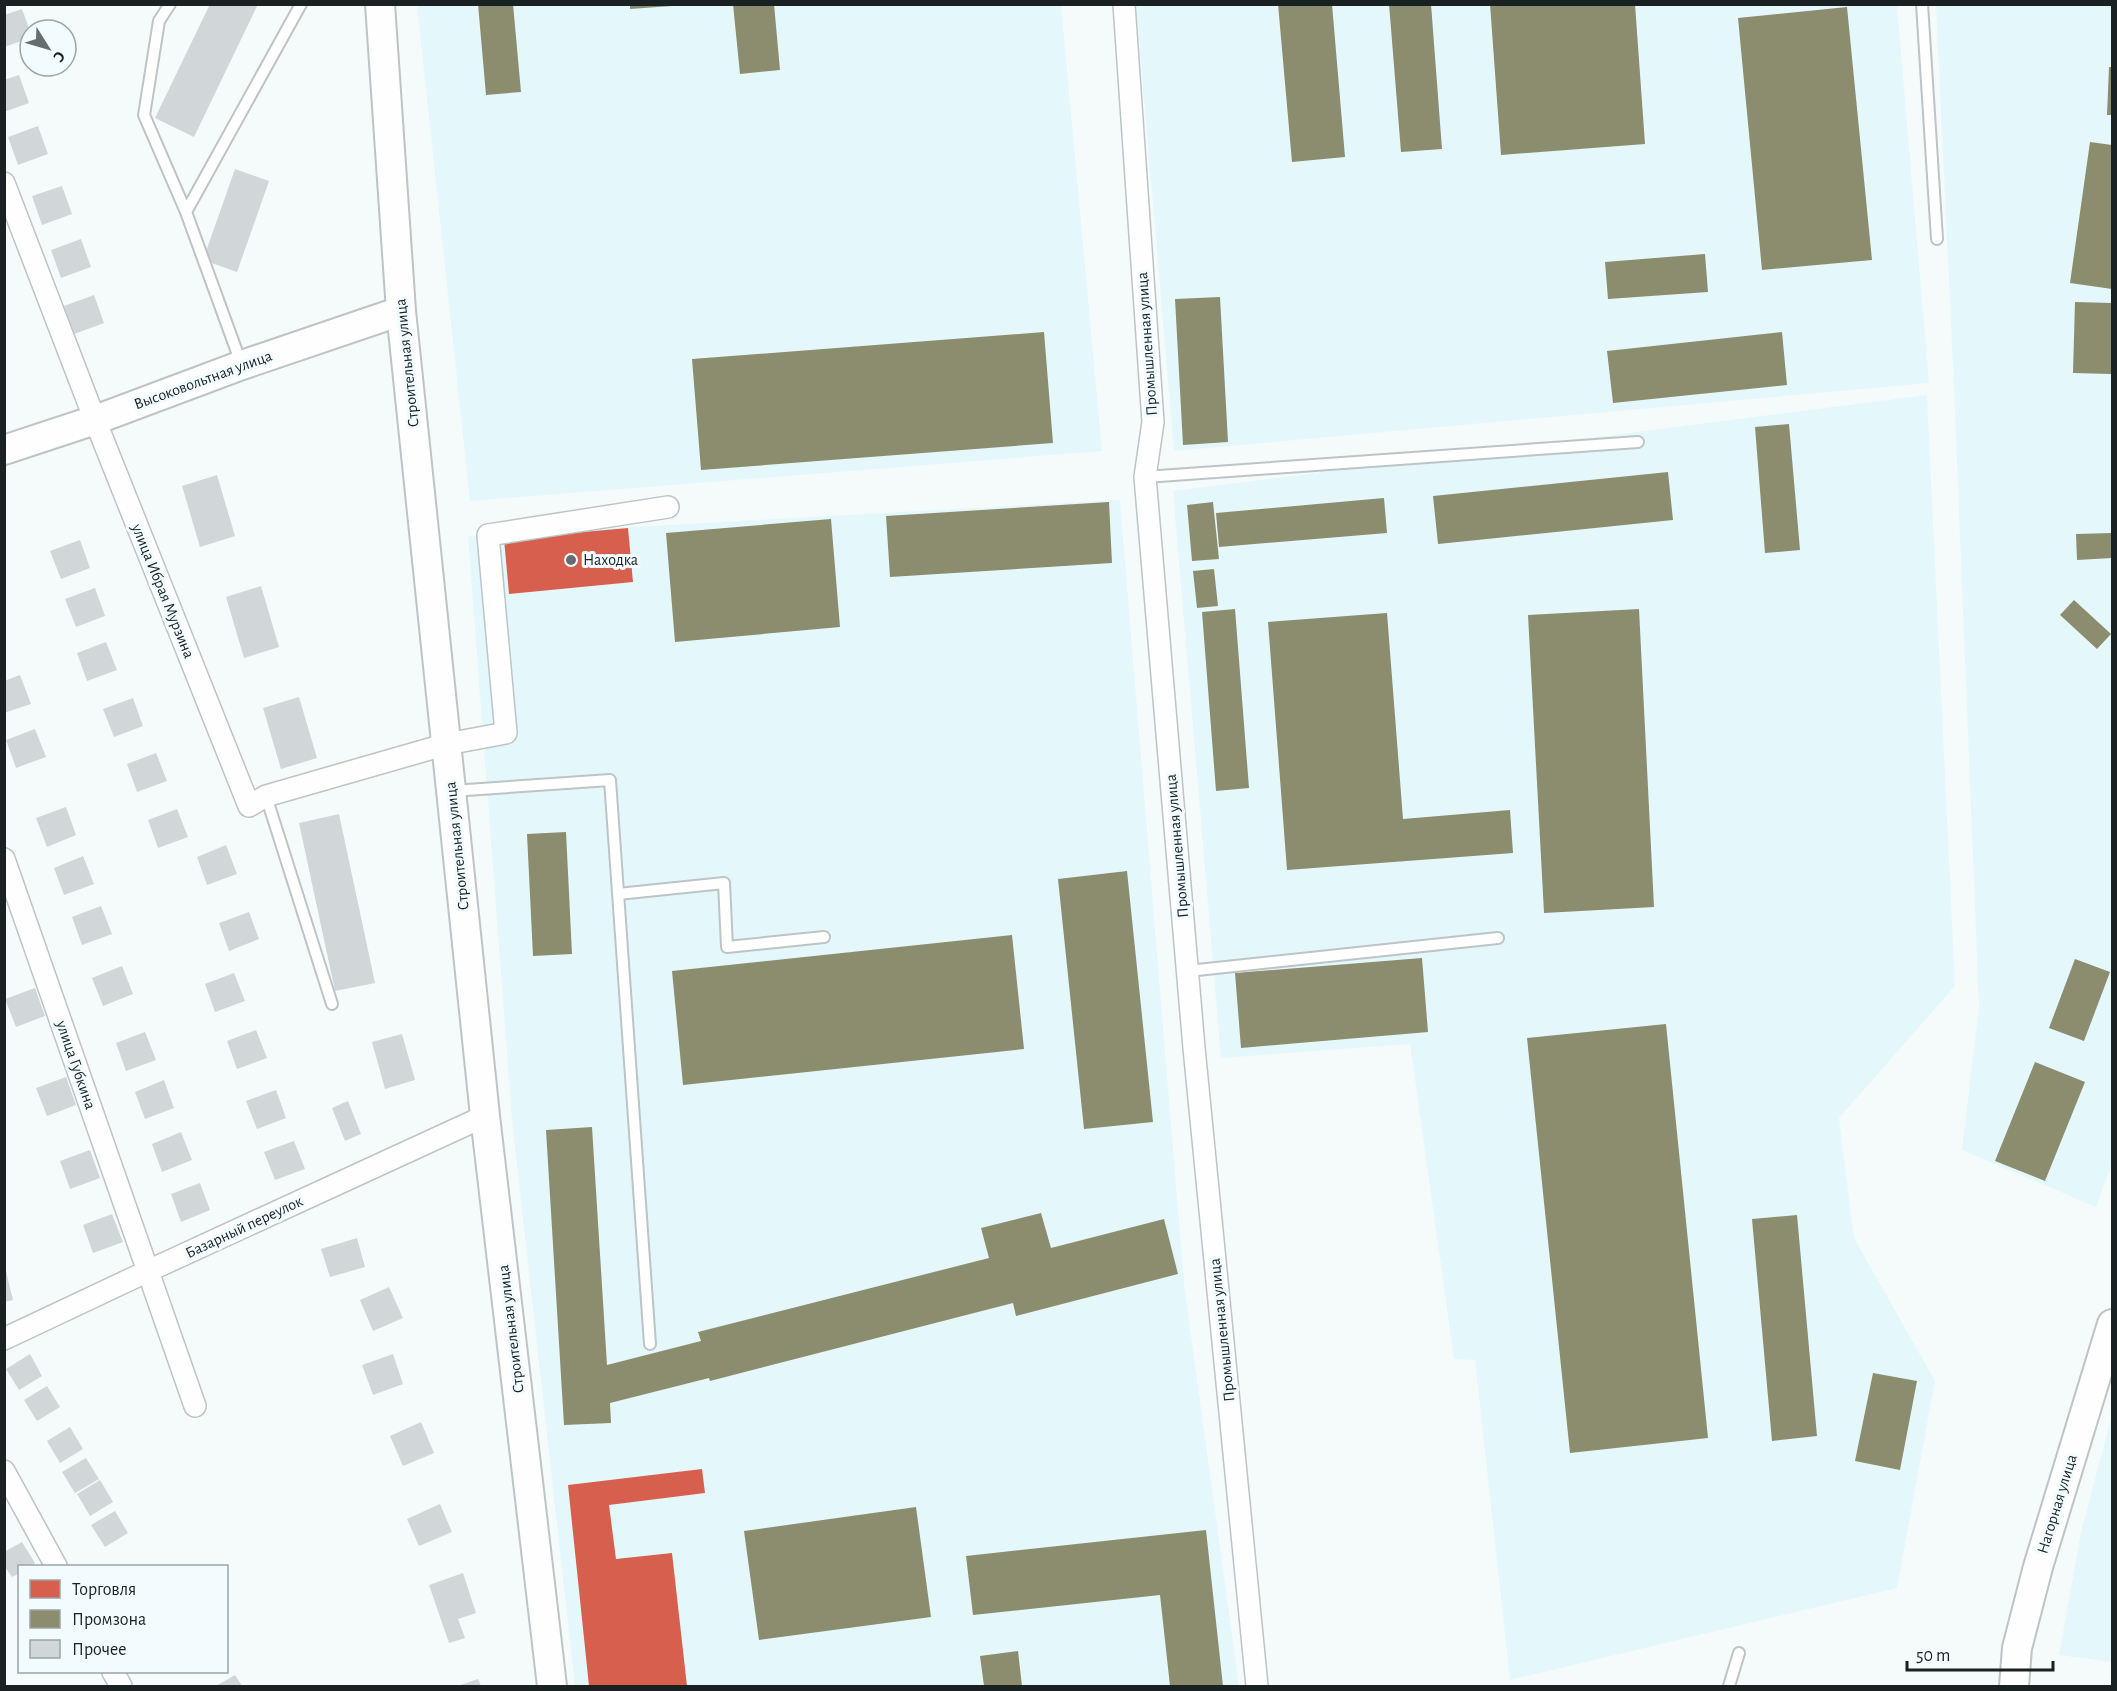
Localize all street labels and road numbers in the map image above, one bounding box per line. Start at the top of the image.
street label: Промышленная улица [1134,271,1161,416]
street label: Строительная улица [392,298,423,428]
street label: Высоковольтная улица [132,348,275,413]
street label: улица Ибрая Мурзина [127,521,197,661]
street label: Промышленная улица [1163,773,1192,919]
street label: Строительная улица [442,781,473,911]
street label: улица Губкина [52,1018,99,1112]
street label: Базарный переулок [183,1193,306,1262]
street label: Промышленная улица [1207,1257,1238,1403]
street label: Строительная улица [495,1264,528,1394]
street label: Нагорная улица [2034,1452,2081,1556]

